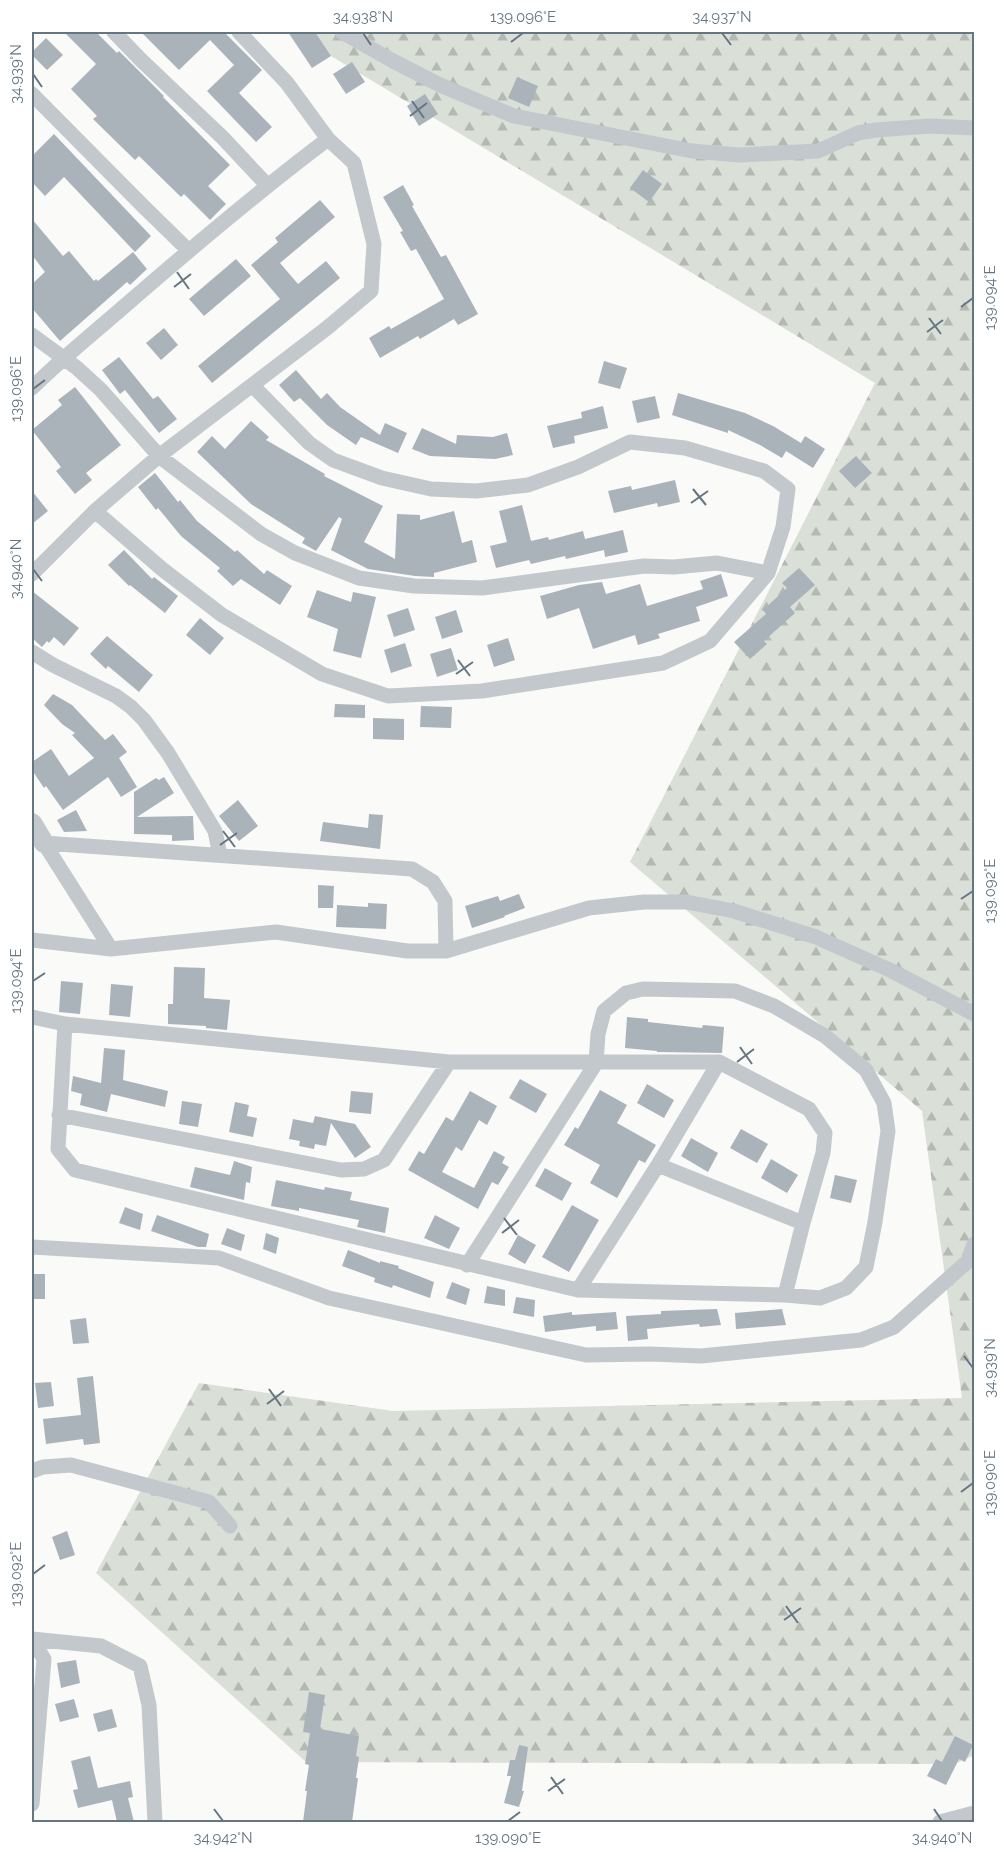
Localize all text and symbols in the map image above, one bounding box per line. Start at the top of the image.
text: 34.938°N [333,8,393,26]
text: 139.096°E [490,8,556,26]
text: 34.937°N [692,8,752,26]
text: 34.939°N [7,44,25,104]
text: 139.094°E [981,265,999,331]
text: 139.096°E [7,356,25,422]
text: 34.940°N [7,539,25,599]
text: 139.092°E [981,859,999,923]
text: 139.094°E [7,948,25,1014]
text: 34.939°N [981,1338,999,1398]
text: 139.090°E [981,1450,999,1516]
text: 139.092°E [7,1542,25,1606]
text: 34.942°N [193,1829,253,1847]
text: 139.090°E [475,1829,541,1847]
text: 34.940°N [912,1829,972,1847]

